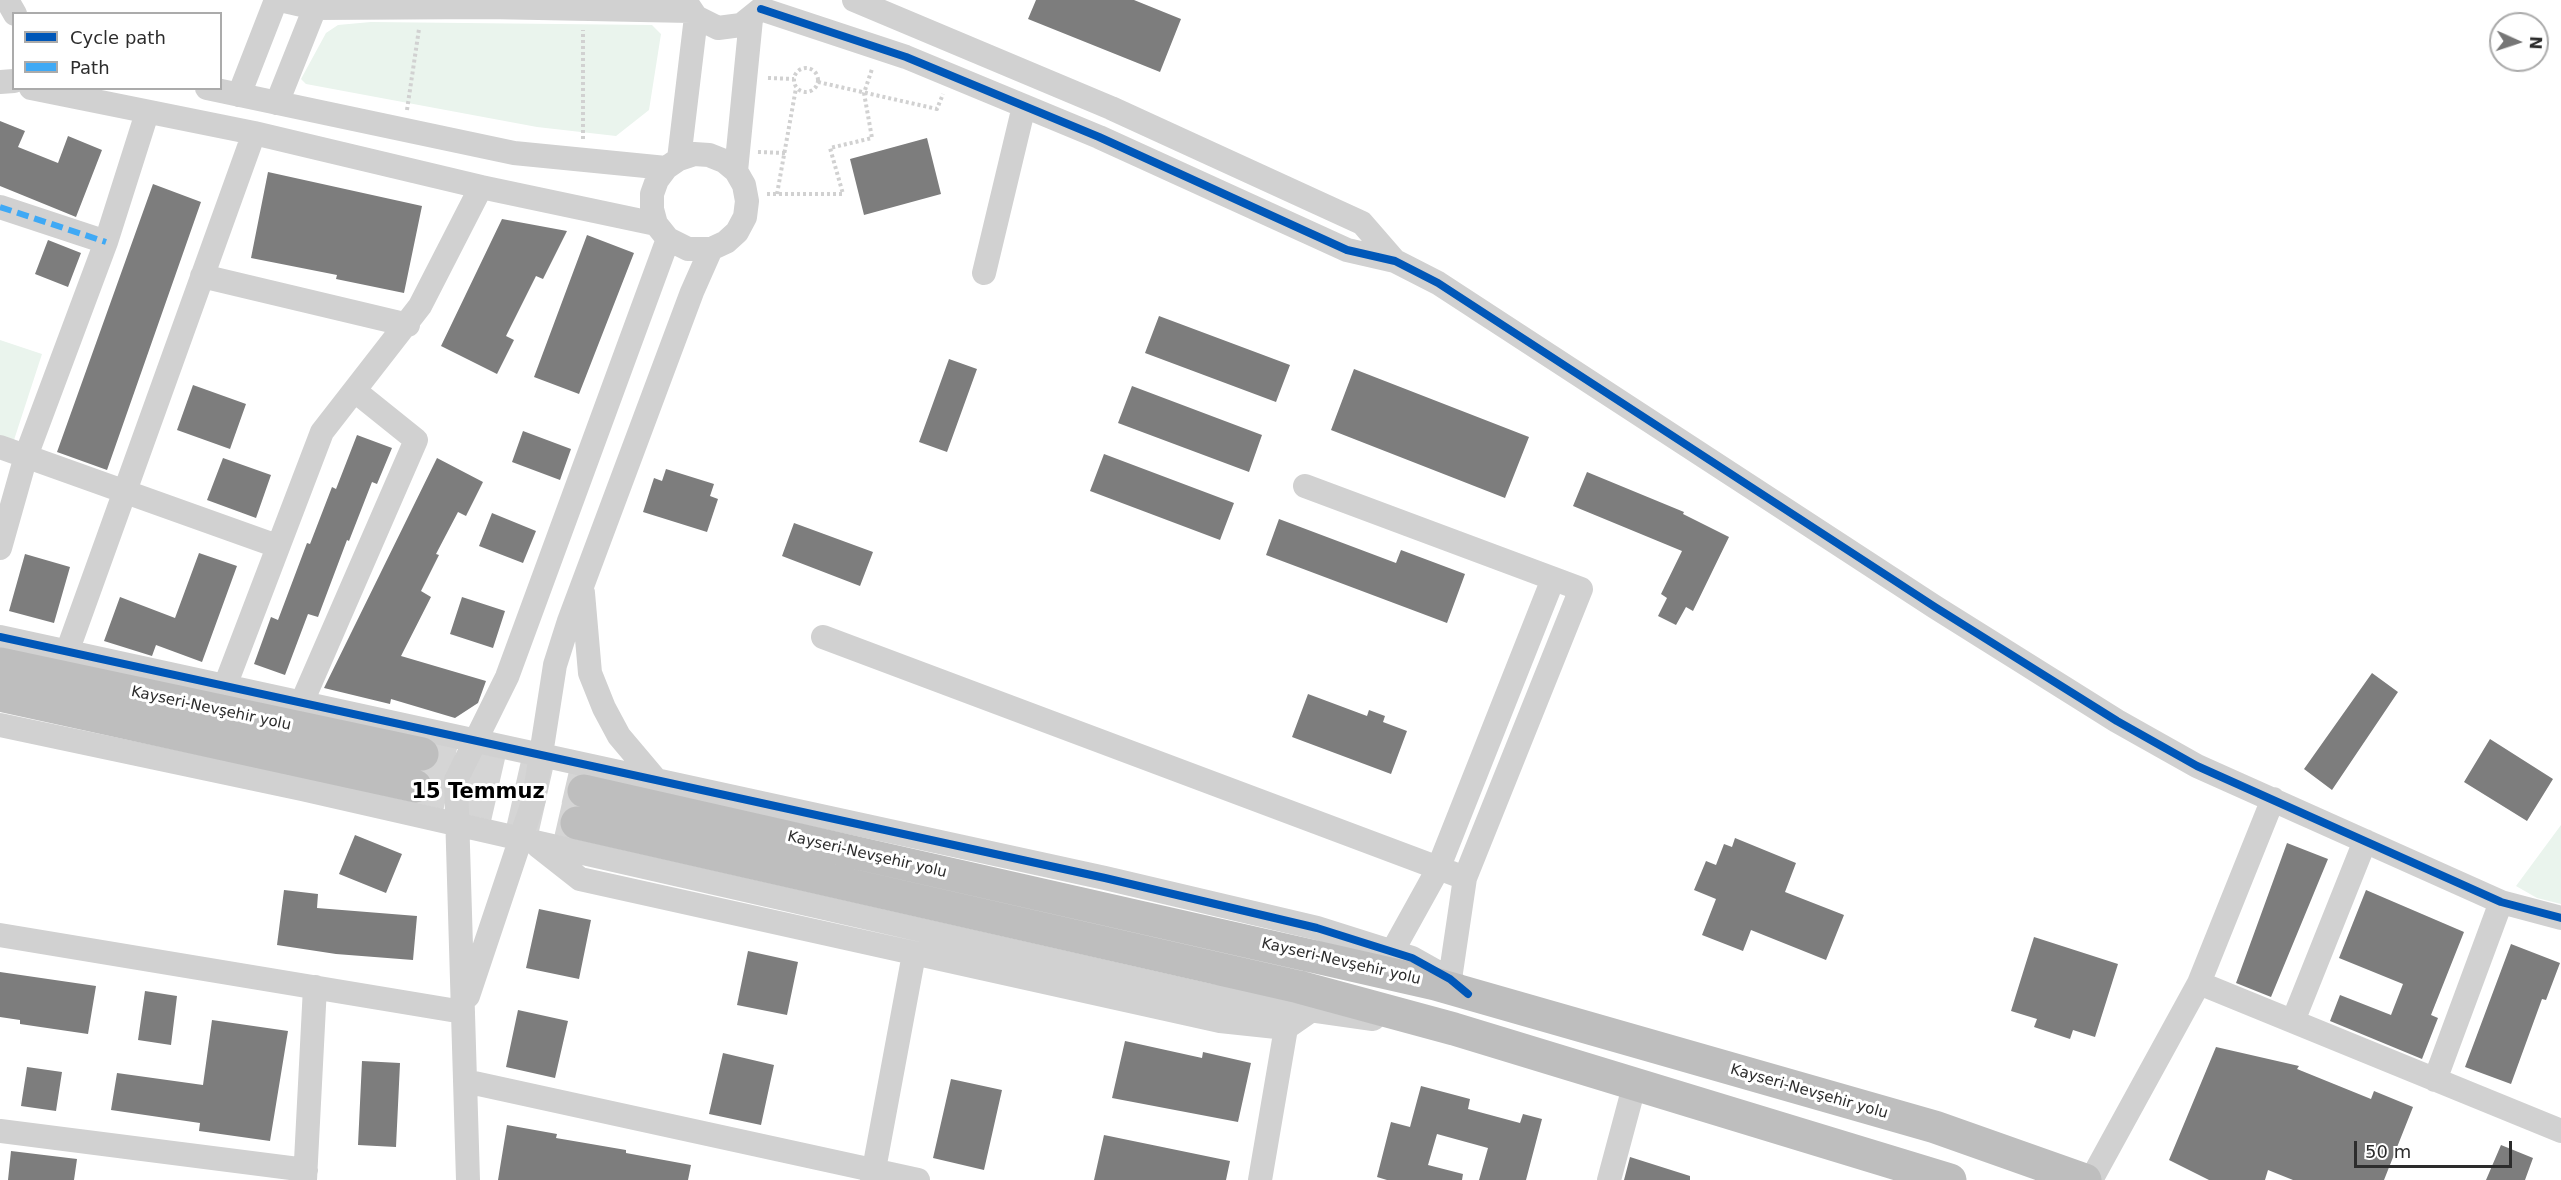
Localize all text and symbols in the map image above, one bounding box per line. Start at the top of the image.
legend [12,12,222,90]
north arrow [2489,12,2549,72]
text: Cycle path [70,27,166,48]
text: N [2526,36,2545,50]
text: Path [70,57,110,78]
street label: Kayseri-Nevşehir yolu [129,683,293,735]
district label: 15 Temmuz [411,780,545,806]
street label: Kayseri-Nevşehir yolu [785,828,949,882]
street label: Kayseri-Nevşehir yolu [1259,935,1423,989]
street label: Kayseri-Nevşehir yolu [1728,1061,1890,1123]
scale bar [2357,1129,2514,1167]
text: 50 m [2365,1141,2411,1162]

